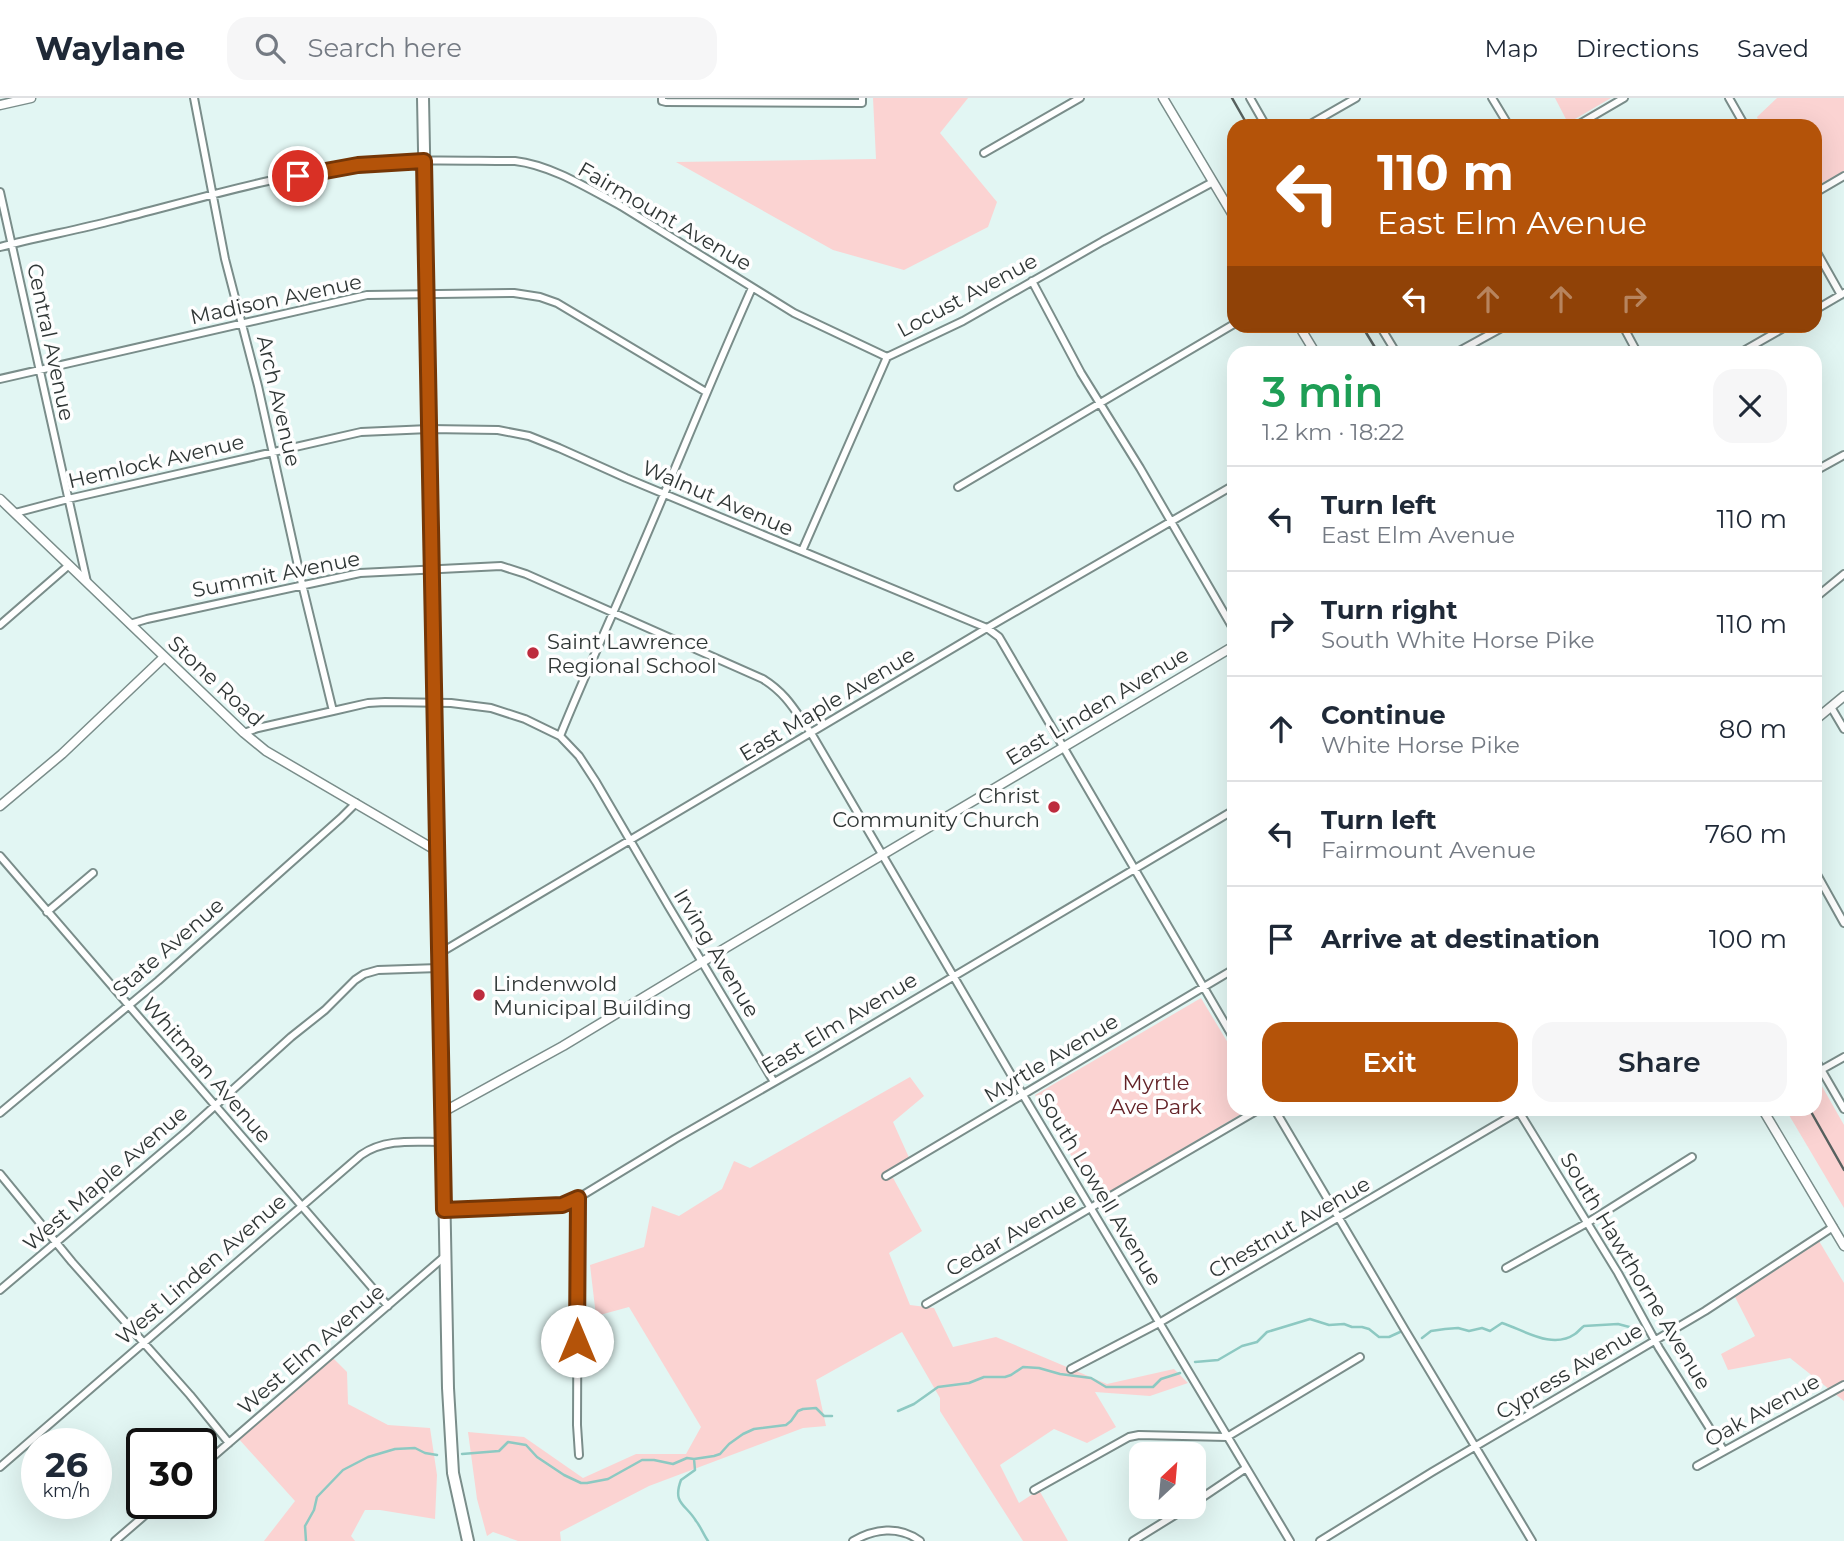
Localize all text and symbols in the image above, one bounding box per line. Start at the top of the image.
search box [227,17,717,80]
text: Waylane [35,28,185,68]
icon: search [251,29,289,67]
text: Search here [307,32,462,64]
text: Map [1485,34,1538,63]
text: Directions [1576,34,1699,63]
text: Saved [1737,34,1809,63]
text: 110 m [1377,143,1514,202]
pin [268,146,328,206]
icon: left [1262,147,1353,238]
street label: Fairmount Avenue [574,156,756,276]
icon: arrive [279,157,317,195]
text: East Elm Avenue [1377,203,1647,242]
street label: Locust Avenue [893,248,1041,342]
street label: Central Avenue [22,261,80,423]
street label: Madison Avenue [188,269,364,329]
icon: left [1396,280,1434,318]
icon: ahead [1469,280,1507,318]
icon: ahead [1542,280,1580,318]
icon: right [1615,280,1653,318]
street label: Arch Avenue [252,333,306,469]
text: 3 min [1262,366,1383,418]
button: close [1713,369,1787,443]
text: 1.2 km · 18:22 [1262,418,1404,446]
street label: Hemlock Avenue [66,429,246,493]
street label: Walnut Avenue [639,455,797,541]
text: Turn left [1321,489,1437,521]
icon: left [1262,500,1300,538]
text: 110 m [1717,503,1787,535]
text: East Elm Avenue [1321,521,1515,549]
street label: Summit Avenue [190,545,362,603]
text: Turn right [1321,594,1457,626]
icon: right [1262,605,1300,643]
text: 110 m [1717,608,1787,640]
text: South White Horse Pike [1321,626,1595,654]
place label: Saint Lawrence Regional School [547,629,717,678]
street label: Stone Road [163,630,269,732]
street label: East Maple Avenue [735,642,919,766]
street label: East Linden Avenue [1001,642,1193,770]
marker: Saint Lawrence Regional School [525,645,541,661]
text: Continue [1321,699,1446,731]
icon: ahead [1262,710,1300,748]
text: 80 m [1719,713,1787,745]
text: White Horse Pike [1321,731,1520,759]
place label: Christ Community Church [832,783,1040,832]
marker: Christ Community Church [1046,799,1062,815]
text: Turn left [1321,804,1437,836]
icon: left [1262,815,1300,853]
text: 760 m [1705,818,1787,850]
text: Fairmount Avenue [1321,836,1536,864]
street label: Irving Avenue [669,884,765,1022]
street label: State Avenue [107,892,229,1002]
icon: arrive [1262,920,1300,958]
text: Arrive at destination [1321,923,1600,955]
text: 100 m [1709,923,1787,955]
street label: East Elm Avenue [757,967,921,1079]
place label: Lindenwold Municipal Building [493,971,692,1020]
marker: Lindenwold Municipal Building [471,987,487,1003]
street label: Whitman Avenue [137,992,277,1148]
street label: Myrtle Avenue [980,1008,1122,1108]
button: Exit [1262,1022,1518,1102]
button: Share [1532,1022,1787,1102]
park label: Myrtle Ave Park [1110,1070,1202,1119]
street label: South Lowell Avenue [1033,1088,1167,1290]
street label: West Maple Avenue [18,1100,192,1256]
street label: South Hawthorne Avenue [1555,1148,1717,1394]
street label: Chestnut Avenue [1204,1171,1374,1283]
street label: Cedar Avenue [941,1186,1081,1282]
street label: West Linden Avenue [111,1188,291,1350]
street label: West Elm Avenue [233,1279,389,1419]
position arrow [540,1304,614,1378]
street label: Cypress Avenue [1491,1317,1647,1425]
street label: Oak Avenue [1700,1368,1824,1452]
speed limit sign: 30 [126,1428,217,1519]
north arrow [1129,1442,1206,1519]
map controls [1129,1442,1206,1519]
text: 26 [45,1443,88,1486]
text: km/h [42,1480,91,1502]

